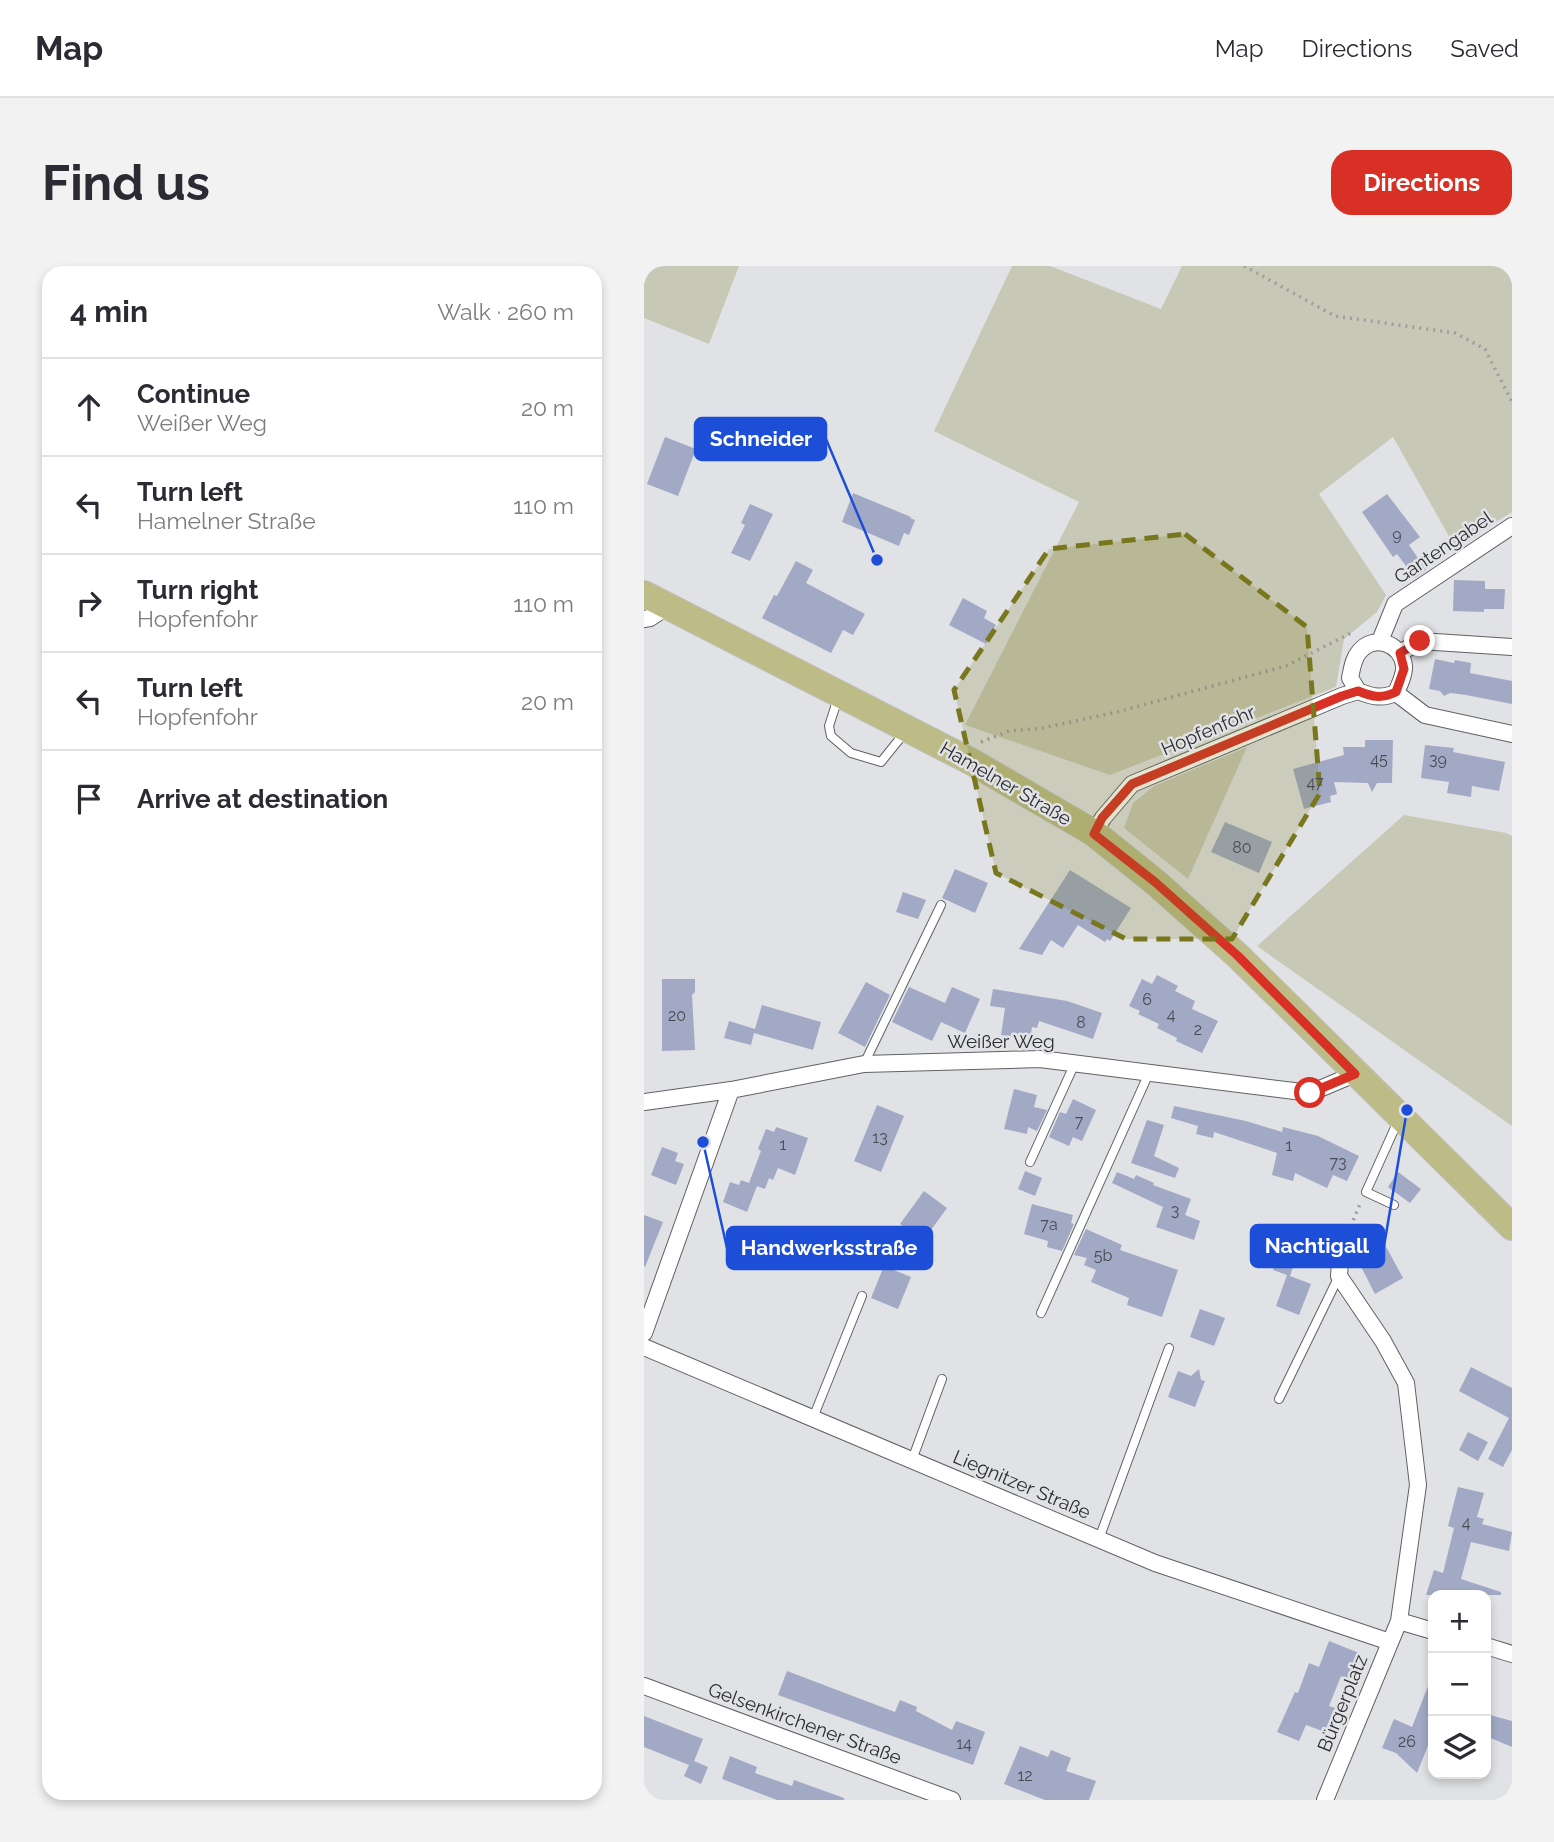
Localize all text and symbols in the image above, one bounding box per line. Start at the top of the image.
text: Map [35,29,103,68]
text: Map [1215,34,1264,63]
text: Directions [1302,34,1412,63]
text: Saved [1450,34,1519,63]
button: Directions [1331,150,1512,215]
text: Find us [42,154,210,211]
text: 4 min [70,294,148,329]
text: Walk · 260 m [437,298,574,325]
text: Continue [137,379,250,409]
icon: ahead [70,388,108,426]
text: 20 m [521,394,574,421]
text: Weißer Weg [137,409,267,436]
callout: Schneider [695,418,826,460]
text: Schneider [710,426,812,451]
text: Turn left [137,477,243,507]
icon: left [70,486,108,524]
text: 110 m [513,492,574,519]
street label: Gantengabel [1390,506,1497,588]
text: Hamelner Straße [137,507,316,534]
house number: 9 [1392,525,1402,544]
text: Turn right [137,575,258,605]
icon: right [70,584,108,622]
text: 110 m [513,590,574,617]
text: Hopfenfohr [137,605,258,632]
route end [1404,625,1435,656]
text: Turn left [137,673,243,703]
icon: left [70,682,108,720]
text: 20 m [521,688,574,715]
street label: Hopfenfohr [1158,700,1259,760]
text: Hopfenfohr [137,703,258,730]
street label: Hamelner Straße [937,737,1075,829]
house number: 45 [1370,750,1388,769]
house number: 39 [1429,750,1447,769]
house number: 47 [1306,773,1324,792]
icon: arrive [70,780,108,818]
text: Arrive at destination [137,784,388,814]
house number: 80 [1232,838,1252,857]
house number: 6 [1142,990,1152,1009]
house number: 4 [1167,1005,1176,1024]
house number: 20 [668,1006,686,1025]
house number: 8 [1076,1013,1086,1032]
house number: 2 [1194,1020,1202,1039]
street label: Weißer Weg [947,1030,1055,1052]
route start [1294,1077,1325,1108]
house number: 7 [1075,1112,1084,1131]
house number: 13 [872,1128,888,1147]
house number: 1 [780,1135,787,1154]
house number: 1 [1286,1136,1293,1155]
house number: 73 [1329,1153,1347,1172]
house number: 3 [1171,1201,1179,1220]
house number: 7a [1040,1215,1058,1234]
callout: Nachtigall [1251,1225,1384,1267]
callout: Handwerksstraße [727,1227,932,1269]
text: Nachtigall [1265,1233,1370,1258]
text: Handwerksstraße [741,1235,918,1260]
house number: 5b [1094,1246,1112,1265]
street label: Liegnitzer Straße [950,1445,1094,1523]
house number: 4 [1462,1513,1471,1532]
map controls [1428,1590,1491,1779]
button: + [1428,1590,1491,1653]
street label: Bürgerplatz [1313,1651,1371,1755]
button: − [1428,1653,1491,1716]
street label: Gelsenkirchener Straße [705,1678,905,1768]
button: layers [1428,1716,1491,1779]
house number: 26 [1398,1732,1416,1751]
house number: 14 [956,1734,972,1753]
house number: 12 [1017,1766,1033,1785]

